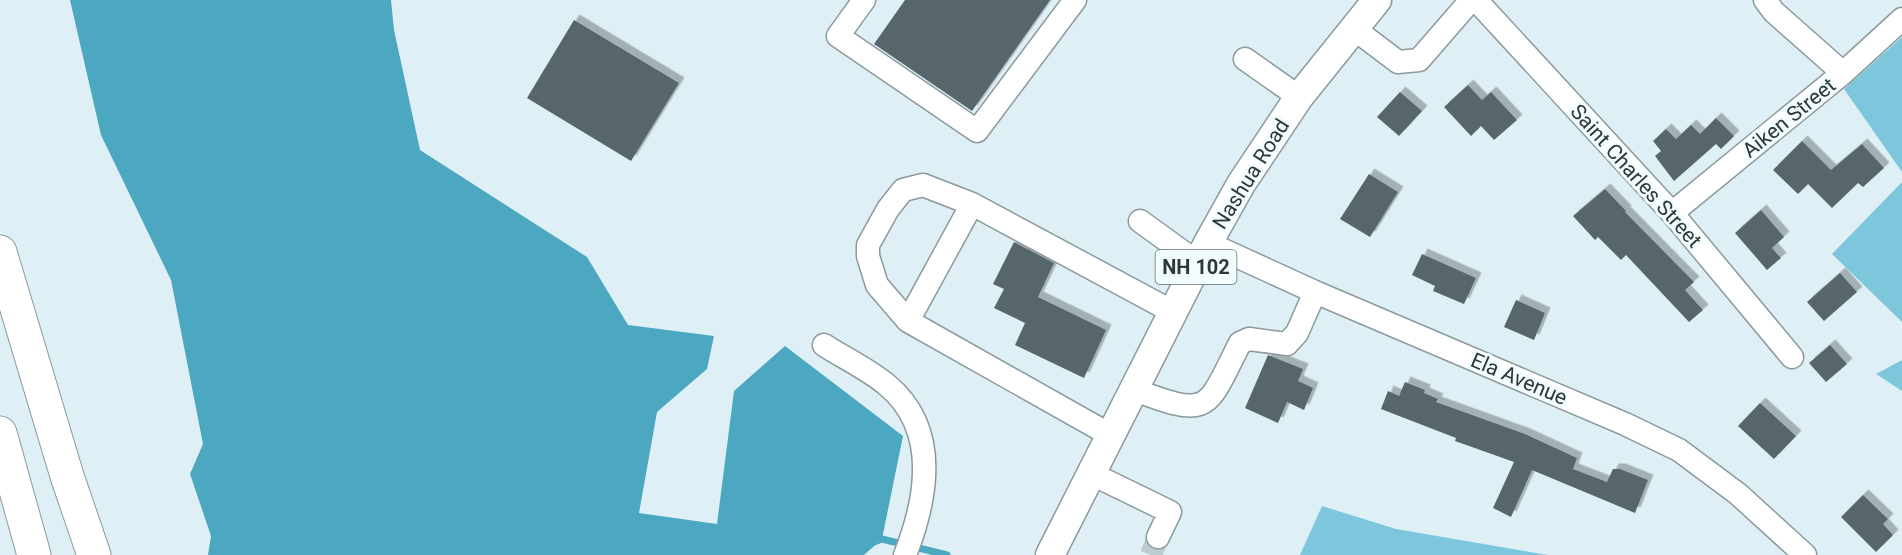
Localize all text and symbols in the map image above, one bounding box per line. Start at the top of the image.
street label: Aiken Street [1738,73,1840,163]
street label: Saint Charles Street [1565,100,1707,253]
street label: Nashua Road [1208,115,1294,233]
road number: NH 102 [1156,250,1236,284]
street label: Ela Avenue [1467,348,1571,410]

